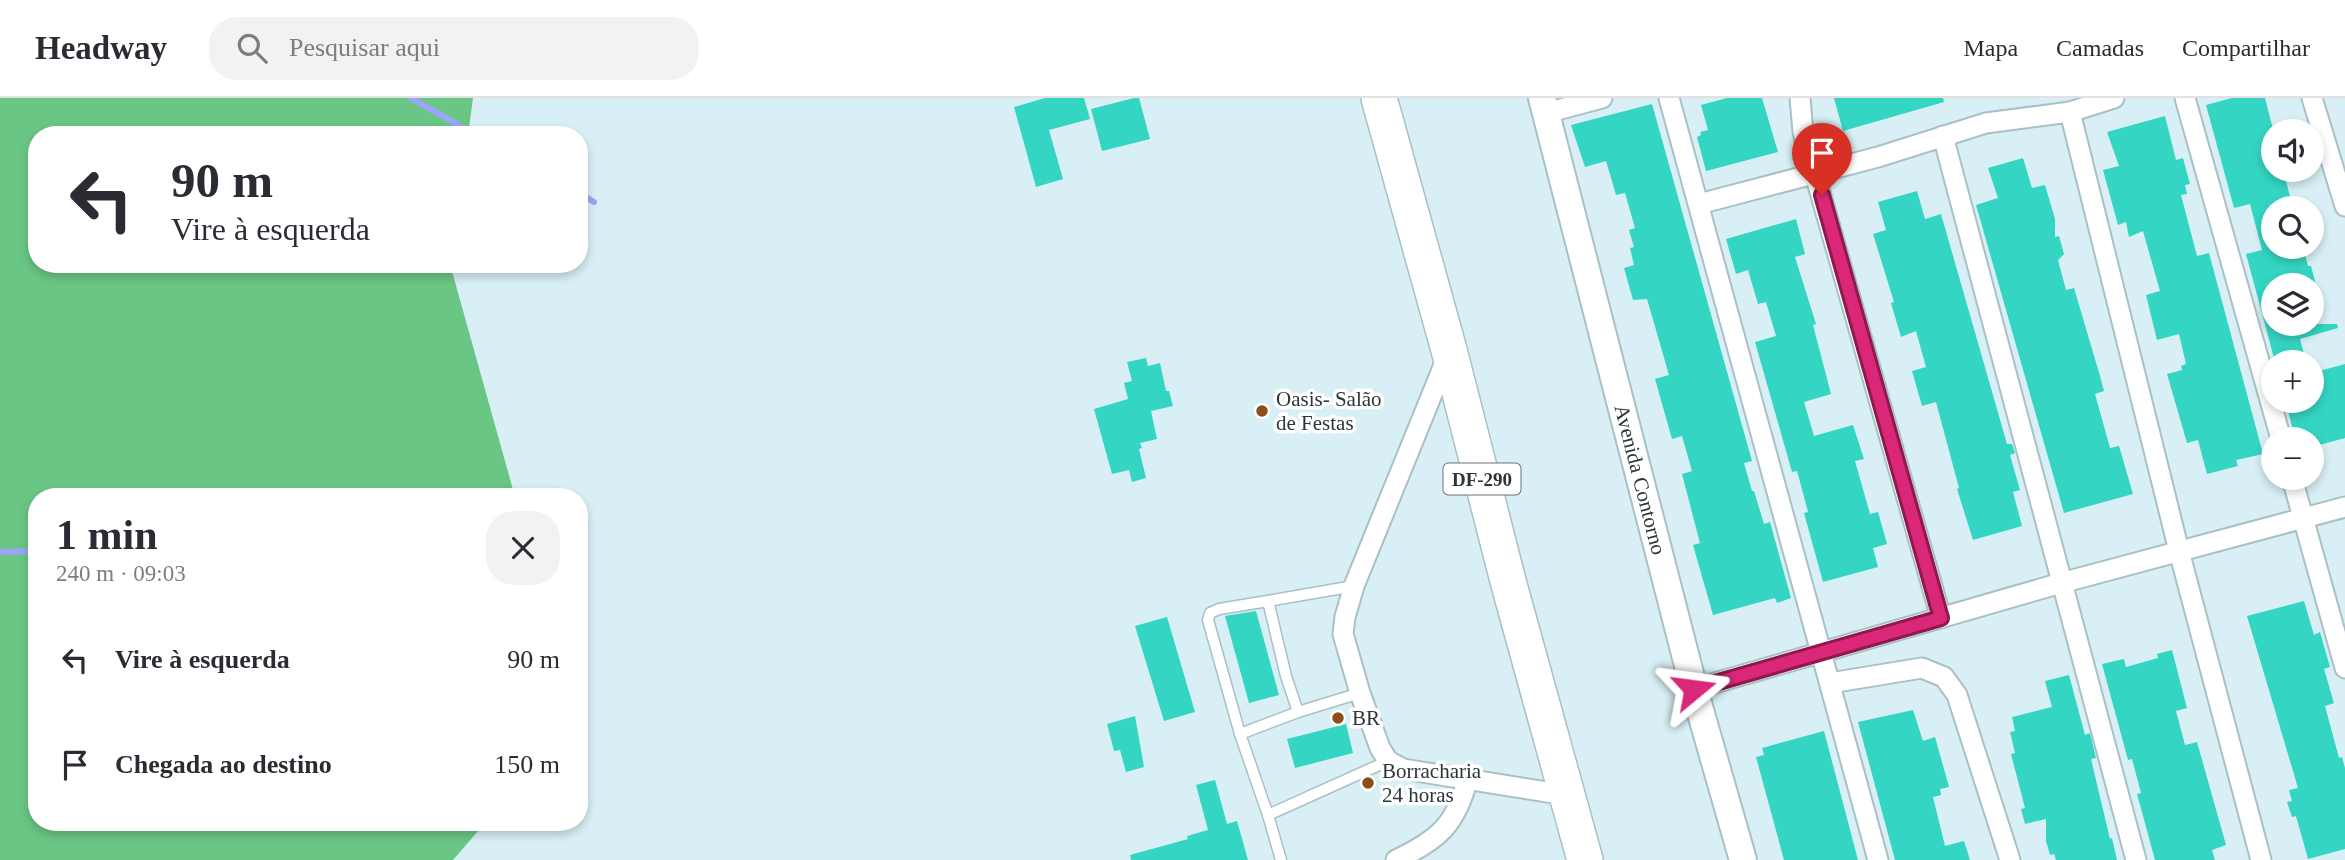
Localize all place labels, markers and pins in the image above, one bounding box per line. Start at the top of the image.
pin [1792,123,1852,195]
place label: Oasis- Salão de Festas [1276,387,1382,435]
marker: Oasis- Salão de Festas [1254,403,1270,419]
place label: BR [1352,706,1380,730]
marker: BR [1330,710,1346,726]
place label: Borracharia 24 horas [1382,759,1482,807]
marker: Borracharia 24 horas [1360,775,1376,791]

